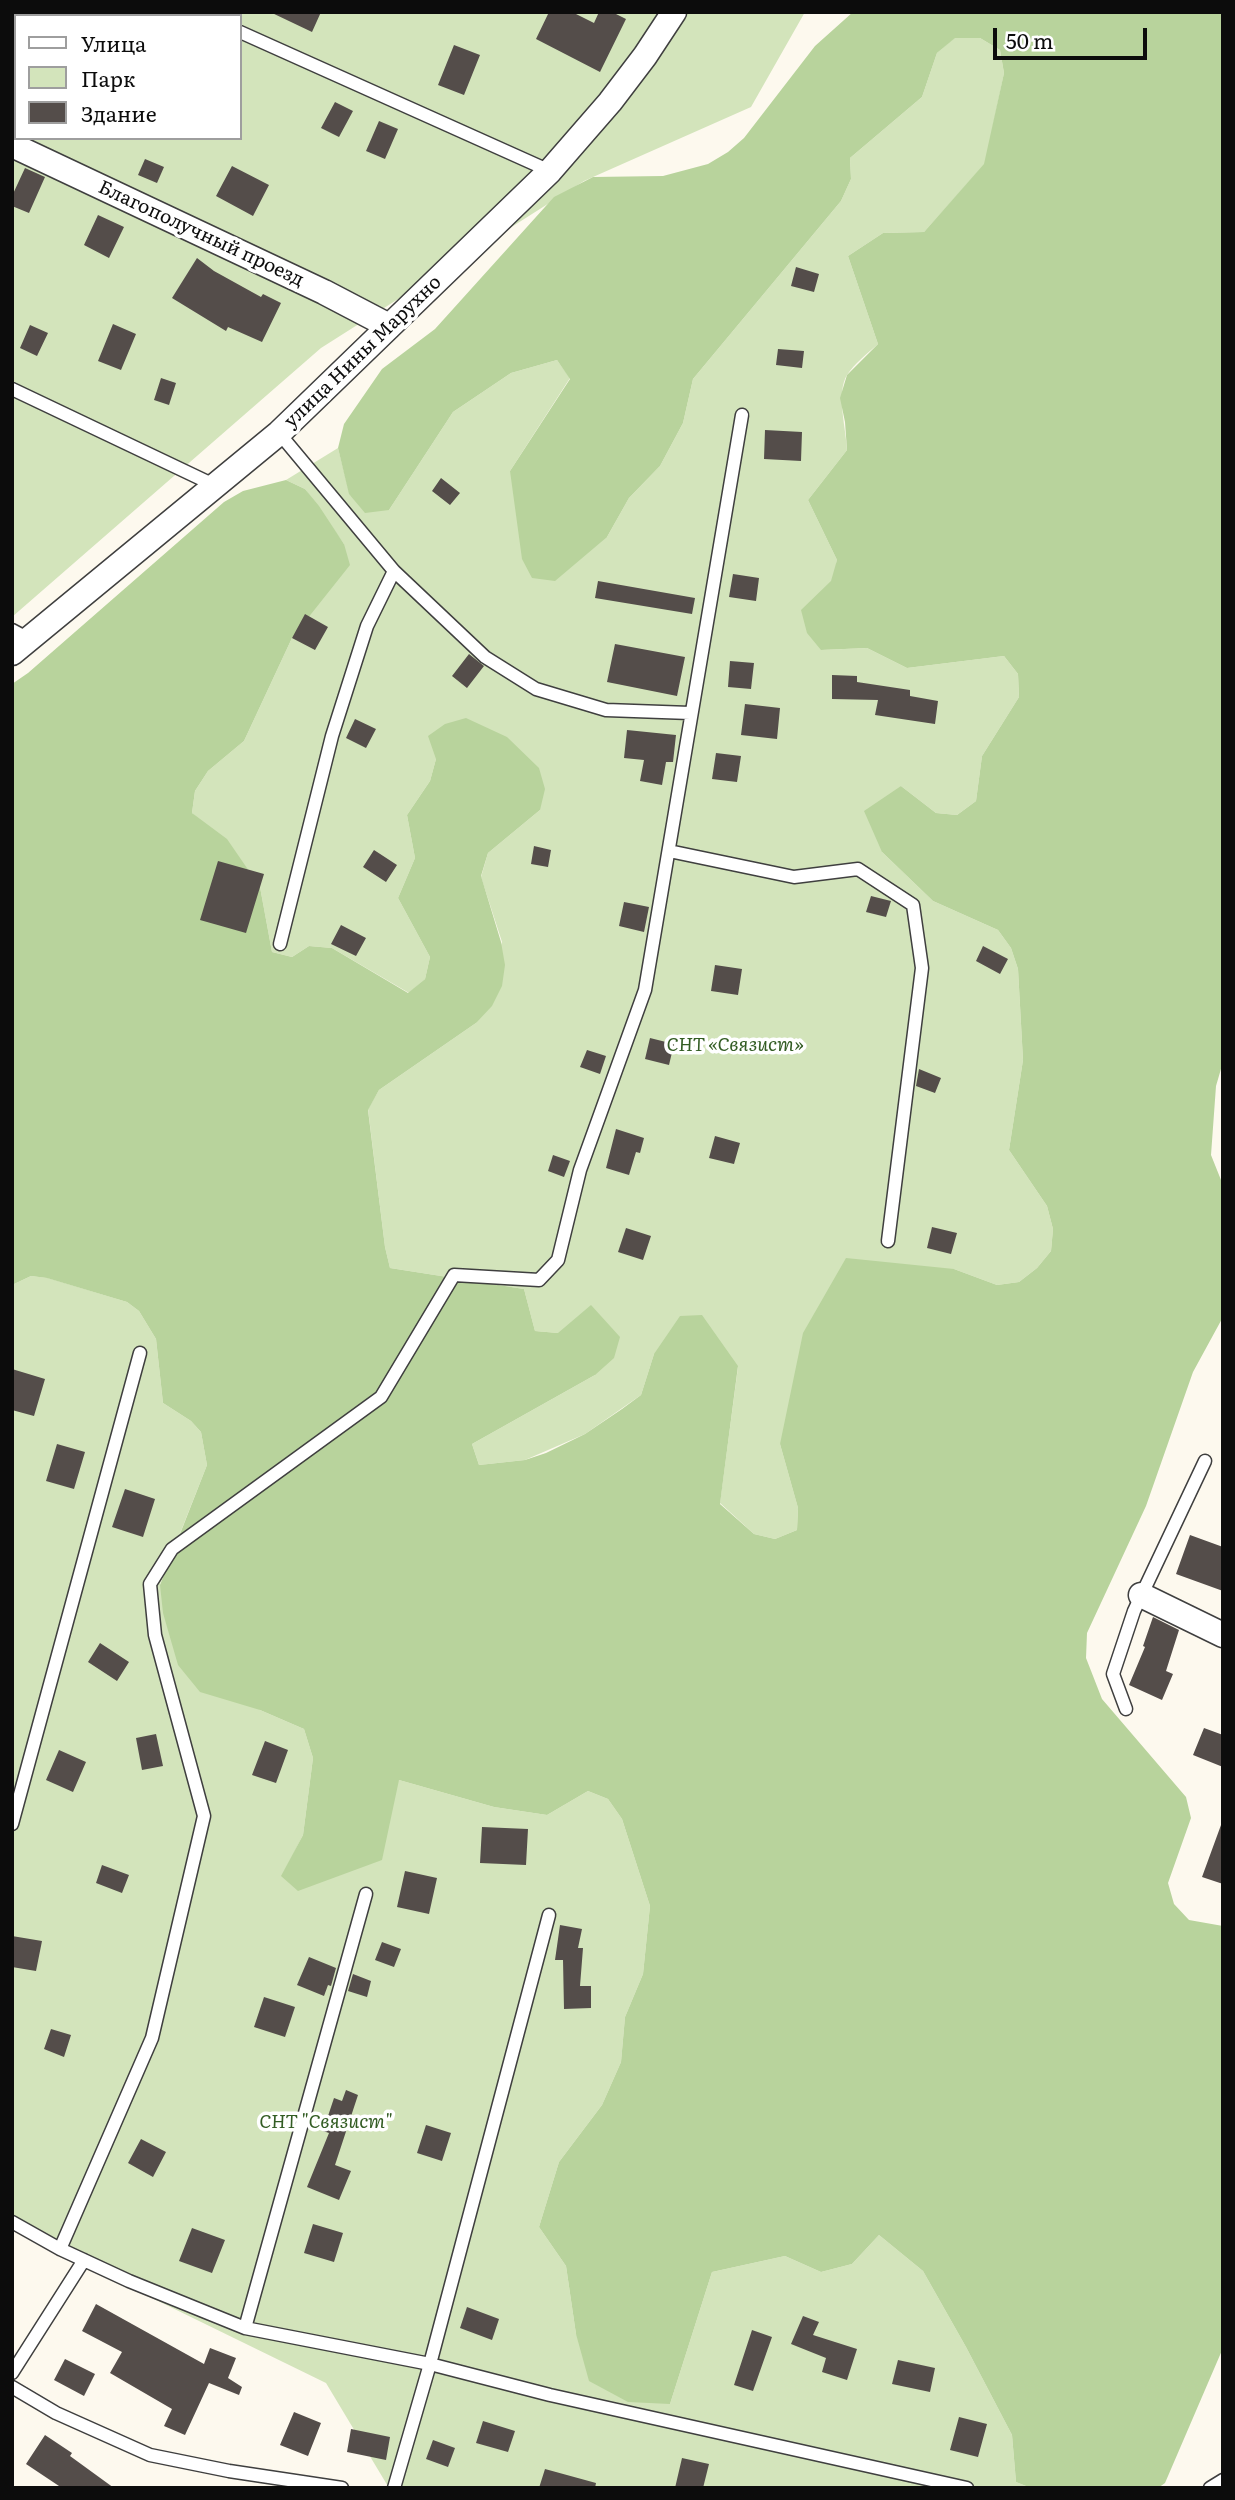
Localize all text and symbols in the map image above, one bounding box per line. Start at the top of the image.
legend [14,14,242,140]
scale bar [997,14,1151,58]
text: 50 m [1006,24,1053,55]
text: Улица [81,27,146,58]
text: Парк [81,62,135,93]
text: Здание [81,97,157,128]
street label: Благополучный проезд [94,176,308,292]
street label: улица Нины Марухно [280,271,446,433]
park label: СНТ «Связист» [666,1034,804,1056]
park label: СНТ "Связист" [259,2111,393,2133]

